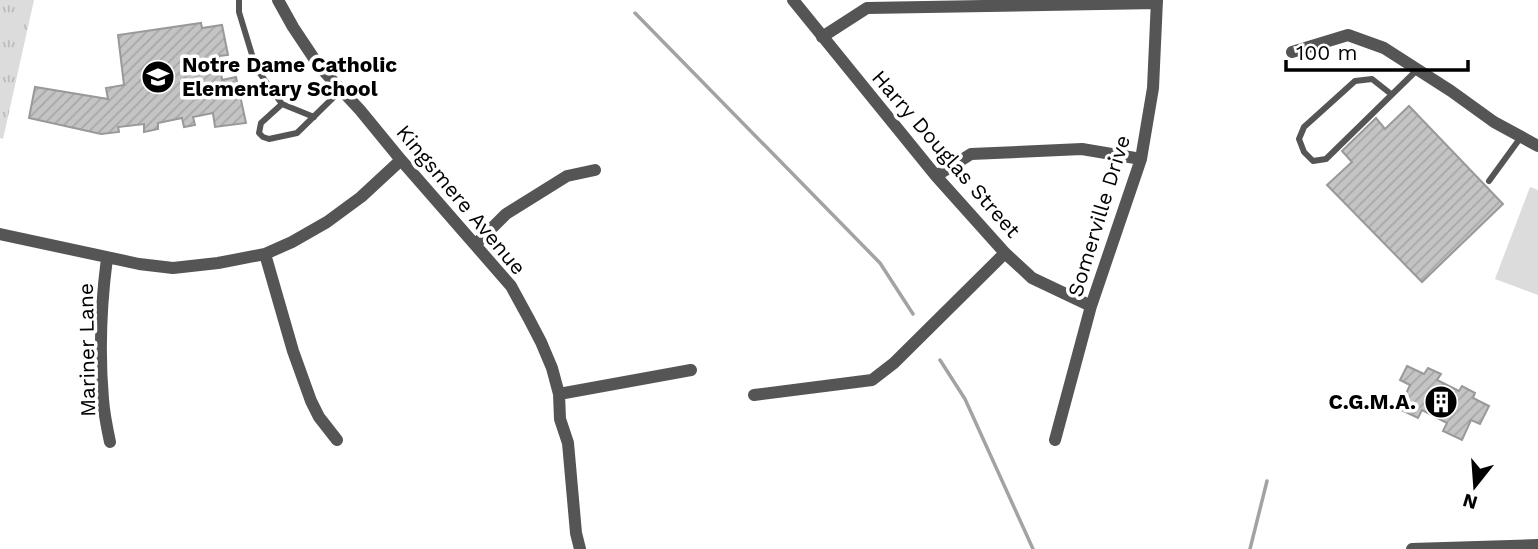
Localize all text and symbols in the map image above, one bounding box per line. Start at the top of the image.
scale bar [1286,28,1468,72]
text: 100 m [1296,40,1358,65]
place label: Notre Dame Catholic Elementary School [182,52,397,101]
school or university icon: Notre Dame Catholic Elementary School [139,58,177,96]
street label: Harry Douglas Street [867,65,1026,243]
street label: Kingsmere Avenue [391,120,531,280]
street label: Somerville Drive [1062,132,1135,300]
street label: Mariner Lane [73,283,100,417]
building icon: C.G.M.A. [1422,383,1460,421]
place label: C.G.M.A. [1329,389,1416,414]
north arrow [1440,451,1510,521]
text: N [1460,489,1480,515]

